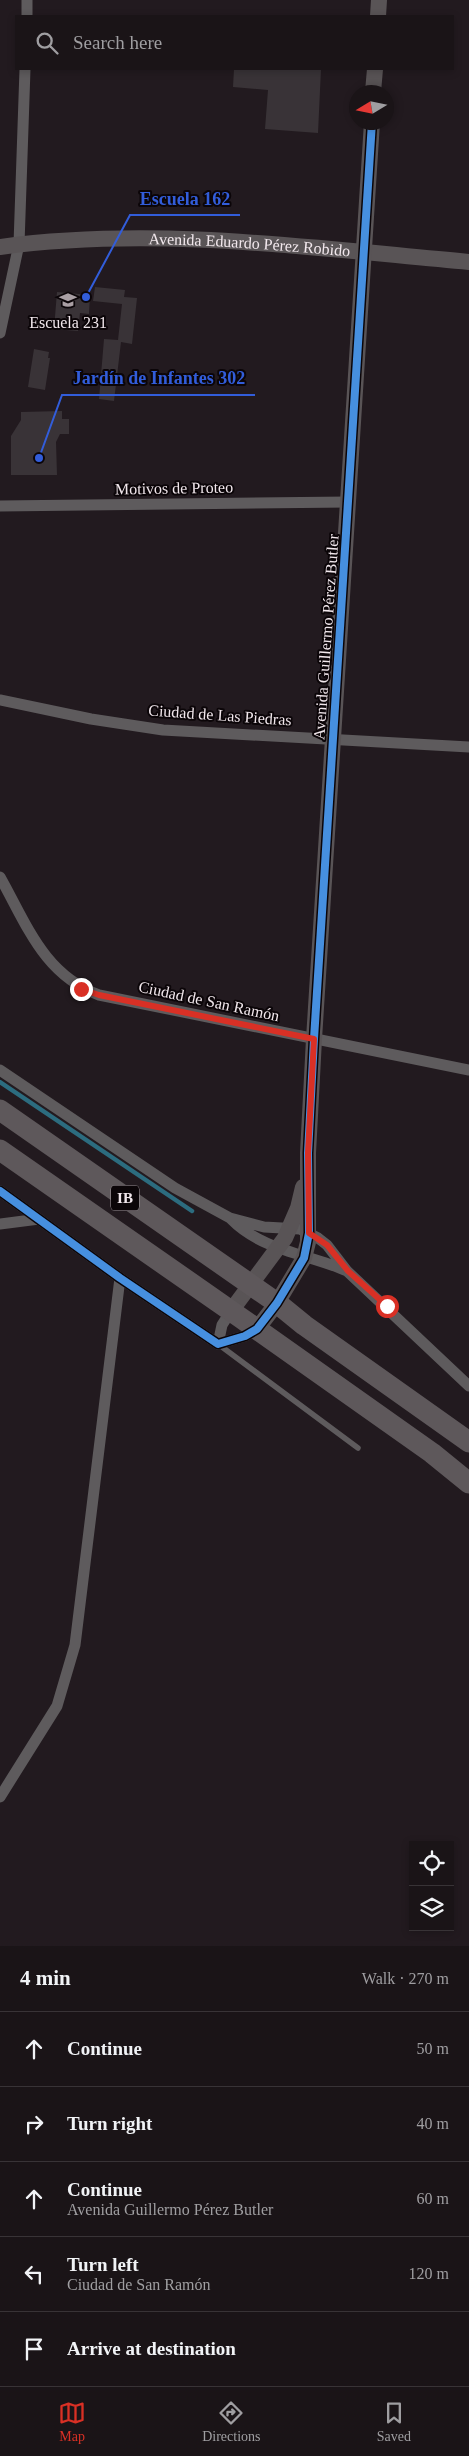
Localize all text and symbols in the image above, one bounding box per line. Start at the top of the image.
search box [15,15,454,70]
icon: search [33,29,61,57]
text: Search here [73,32,162,53]
north arrow [349,85,394,130]
callout: Escuela 162 [130,182,240,215]
text: Escuela 162 [140,189,230,209]
street label: Avenida Eduardo Pérez Robido [149,230,351,259]
school or university icon: Escuela 231 [58,290,78,310]
place label: Escuela 231 [29,314,107,331]
callout: Jardín de Infantes 302 [62,362,255,395]
text: Jardín de Infantes 302 [73,368,245,388]
street label: Motivos de Proteo [115,478,233,498]
street label: Avenida Guillermo Pérez Butler [310,533,342,740]
street label: Ciudad de Las Piedras [148,702,292,728]
route end [70,978,93,1001]
street label: Ciudad de San Ramón [137,978,281,1024]
road number: IB [111,1186,139,1210]
route start [376,1295,399,1318]
map controls [409,1841,454,1931]
button: locate [409,1841,454,1886]
button: layers [409,1886,454,1931]
text: 4 min [20,1966,71,1990]
text: Walk · 270 m [362,1970,449,1987]
icon: ahead [20,2035,48,2063]
text: Continue [67,2038,142,2059]
text: 50 m [417,2040,449,2057]
icon: right [20,2110,48,2138]
text: Turn right [67,2113,152,2134]
text: 40 m [417,2115,449,2132]
text: Continue [67,2179,142,2200]
icon: ahead [20,2185,48,2213]
text: 60 m [417,2190,449,2207]
text: Avenida Guillermo Pérez Butler [67,2201,273,2218]
text: Turn left [67,2254,139,2275]
icon: left [20,2260,48,2288]
text: 120 m [409,2265,449,2282]
text: Ciudad de San Ramón [67,2276,211,2293]
icon: arrive [20,2335,48,2363]
text: Arrive at destination [67,2338,236,2359]
tab: Map [58,2399,86,2445]
tab: Directions [202,2399,261,2445]
tab: Saved [377,2399,411,2445]

